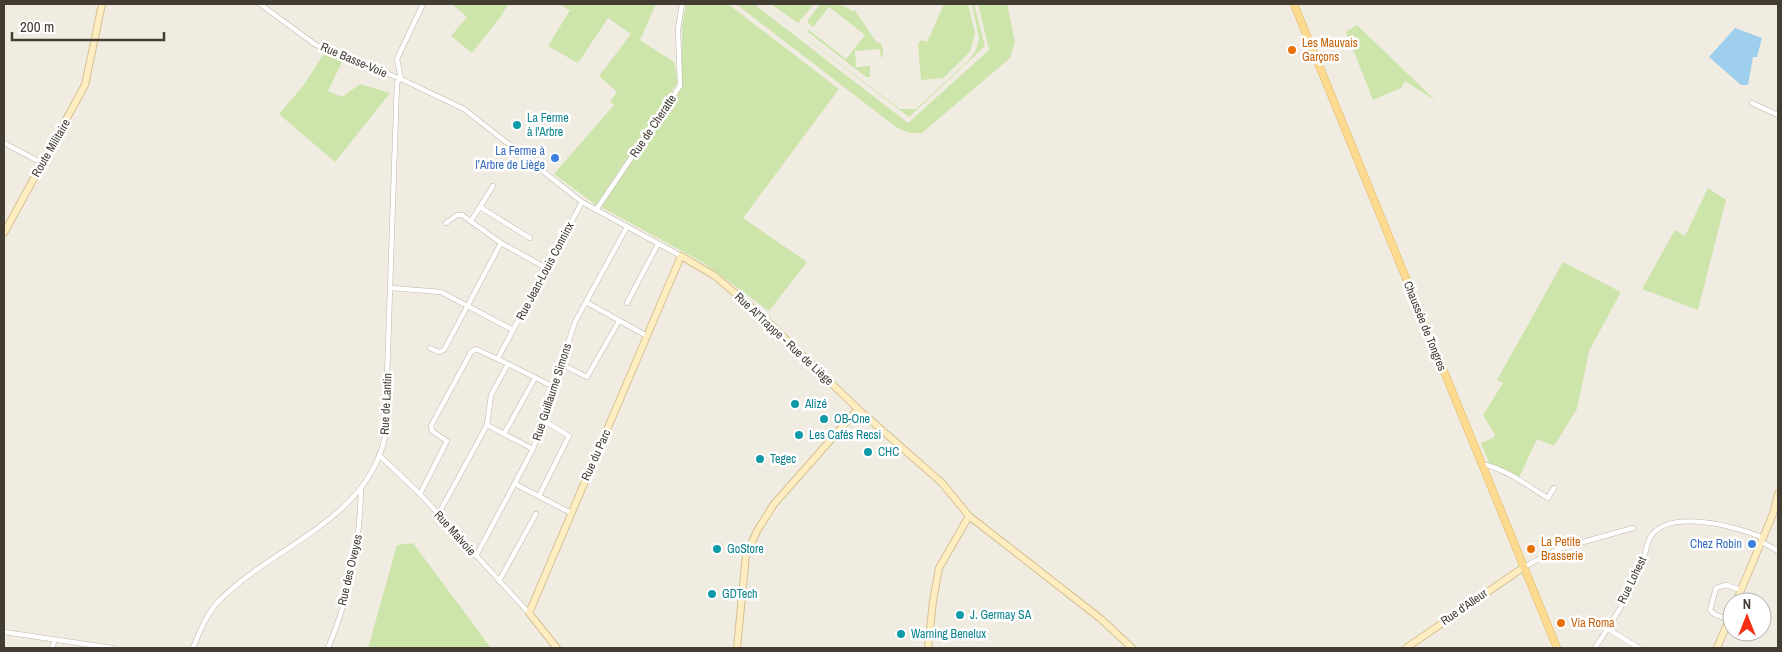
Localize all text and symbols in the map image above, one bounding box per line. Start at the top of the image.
scale bar [12,10,165,42]
text: 200 m [20,16,54,37]
place label: Les Mauvais Garçons [1302,35,1358,65]
street label: Rue Basse-Voie [318,39,390,81]
marker: Les Mauvais Garçons [1286,44,1298,56]
street label: Rue de Cheratte [626,92,680,160]
place label: La Ferme à l'Arbre [527,110,569,140]
street label: Route Militaire [28,116,74,180]
marker: La Ferme à l'Arbre [511,119,523,131]
place label: La Ferme à l’Arbre de Liège [476,143,546,173]
marker: La Ferme à l’Arbre de Liège [549,152,561,164]
street label: Rue Jean-Louis Conninx [512,219,578,323]
street label: Chaussée de Tongres [1400,279,1450,373]
street label: Rue Al'Trappe - Rue de Liège [731,289,837,389]
street label: Rue Guillaume Simons [529,341,575,443]
street label: Rue de Lantin [376,373,396,435]
place label: Alizé [804,396,827,412]
marker: Alizé [789,398,801,410]
place label: OB-One [834,411,870,427]
marker: OB-One [818,413,830,425]
street label: Rue du Parc [578,427,614,483]
place label: Les Cafés Recsi [809,427,881,443]
marker: Les Cafés Recsi [793,429,805,441]
place label: CHC [878,444,899,460]
marker: CHC [862,446,874,458]
place label: Tegec [770,451,796,467]
marker: Tegec [754,453,766,465]
street label: Rue Malvoie [431,507,479,559]
street label: Rue des Oveyes [334,533,366,607]
place label: La Petite Brasserie [1541,534,1583,564]
place label: Chez Robin [1690,536,1742,552]
marker: Chez Robin [1746,538,1758,550]
place label: GoStore [727,541,764,557]
marker: GoStore [711,543,723,555]
marker: La Petite Brasserie [1525,543,1537,555]
street label: Rue Lohest [1614,554,1650,606]
street label: Rue d'Alleur [1438,585,1491,629]
place label: GDTech [722,586,758,602]
marker: GDTech [706,588,718,600]
north arrow [1722,592,1772,642]
text: N [1743,595,1751,613]
place label: J. Germay SA [970,607,1032,623]
marker: J. Germay SA [954,609,966,621]
place label: Via Roma [1571,615,1615,631]
marker: Via Roma [1555,617,1567,629]
place label: Warning Benelux [911,626,986,642]
marker: Warning Benelux [895,628,907,640]

